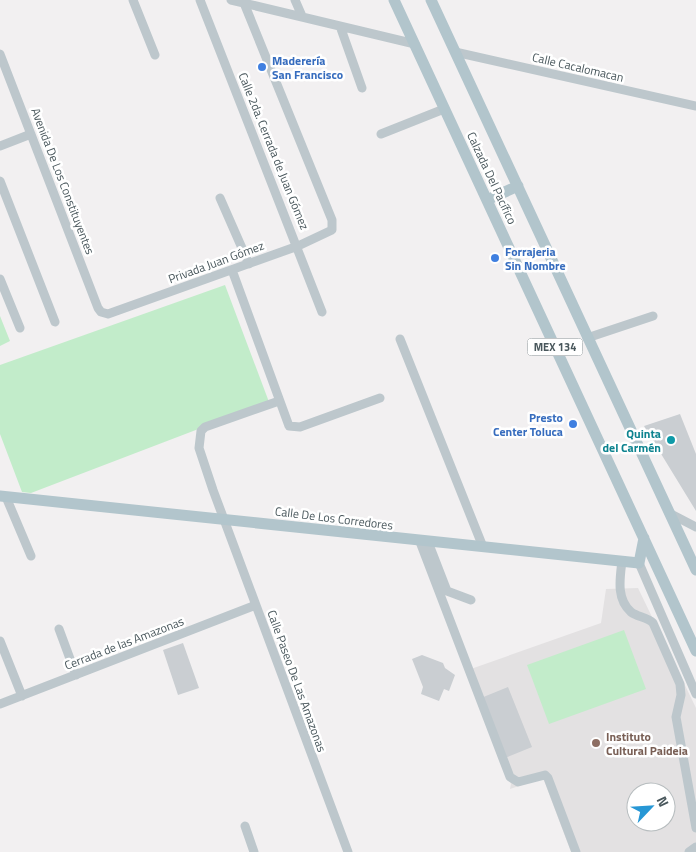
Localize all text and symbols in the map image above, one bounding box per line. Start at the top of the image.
street label: Calle Cacalomacan [530,47,626,87]
place label: Maderería San Francisco [272,51,343,84]
marker: Maderería San Francisco [256,61,268,73]
street label: Calle 2da. Cerrada de Juan Gómez [234,69,314,233]
street label: Avenida De Los Constituyentes [26,105,100,257]
street label: Calzada Del Pacífico [462,129,522,227]
street label: Privada Juan Gómez [165,236,267,288]
place label: Forrajeria Sin Nombre [505,242,566,275]
marker: Forrajeria Sin Nombre [489,252,501,264]
road number: MEX 134 [528,338,582,356]
place label: Presto Center Toluca [493,408,563,441]
marker: Presto Center Toluca [567,418,579,430]
place label: Quinta del Carmén [602,424,661,457]
marker: Quinta del Carmén [665,434,677,446]
street label: Calle De Los Corredores [274,501,395,535]
street label: Calle Paseo De Las Amazonas [262,607,332,755]
street label: Cerrada de las Amazonas [61,611,187,675]
place label: Instituto Cultural Paideia [606,727,688,760]
marker: Instituto Cultural Paideia [590,737,602,749]
north arrow [626,782,676,832]
text: N [652,792,675,810]

